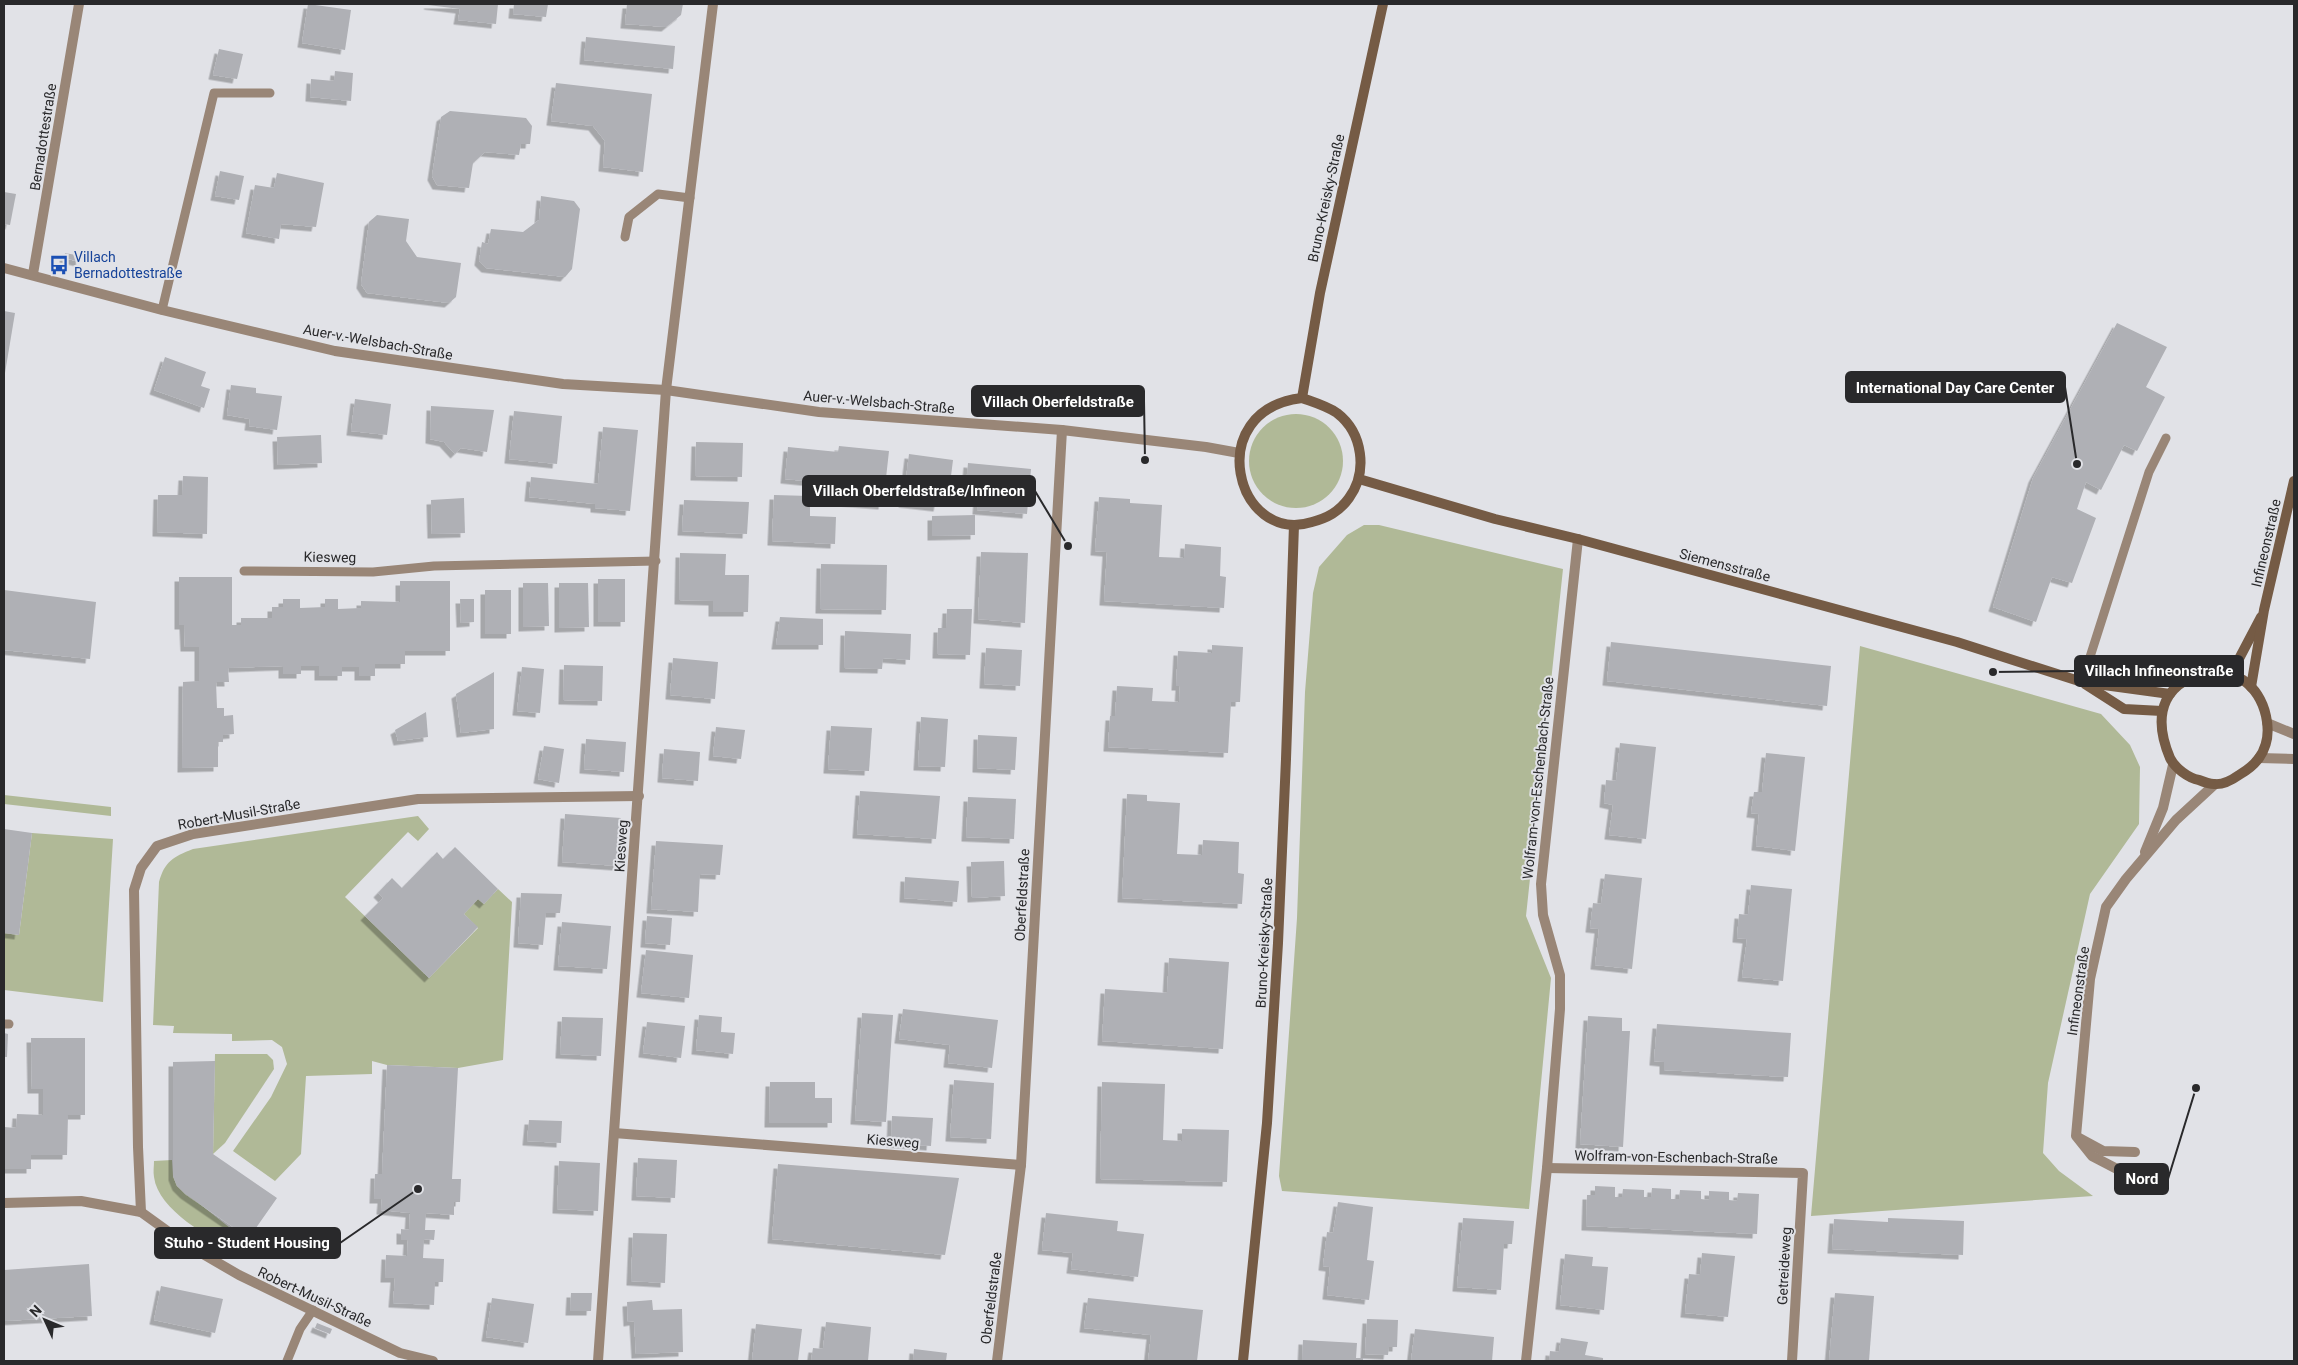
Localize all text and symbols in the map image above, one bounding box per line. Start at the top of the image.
street label: Bernadottestraße [27,82,59,192]
street label: Bruno-Kreisky-Straße [1305,132,1347,264]
place label: Villach Bernadottestraße [74,249,182,281]
bus stop icon: Villach Bernadottestraße [48,254,70,276]
street label: Auer-v.-Welsbach-Straße [302,321,454,363]
callout: International Day Care Center [1846,372,2065,402]
text: International Day Care Center [1856,379,2055,397]
callout: Villach Oberfeldstraße [972,386,1144,416]
street label: Auer-v.-Welsbach-Straße [803,387,955,417]
text: Villach Oberfeldstraße [982,393,1134,411]
callout: Villach Oberfeldstraße/Infineon [803,476,1035,506]
text: Villach Oberfeldstraße/Infineon [813,482,1025,500]
street label: Infineonstraße [2248,497,2284,589]
street label: Siemensstraße [1678,545,1772,585]
street label: Kiesweg [304,549,356,565]
callout: Villach Infineonstraße [2075,656,2243,686]
text: Villach Infineonstraße [2085,662,2233,680]
street label: Wolfram-von-Eschenbach-Straße [1519,676,1557,880]
street label: Robert-Musil-Straße [177,795,301,833]
street label: Kiesweg [611,819,631,873]
street label: Oberfeldstraße [1012,848,1032,942]
street label: Bruno-Kreisky-Straße [1253,877,1275,1009]
street label: Infineonstraße [2064,945,2092,1037]
street label: Kiesweg [866,1131,920,1151]
street label: Wolfram-von-Eschenbach-Straße [1574,1147,1778,1167]
callout: Nord [2115,1164,2168,1194]
text: Nord [2126,1170,2158,1188]
street label: Getreideweg [1774,1227,1794,1305]
callout: Stuho - Student Housing [155,1228,340,1258]
text: Stuho - Student Housing [164,1234,330,1252]
street label: Oberfeldstraße [977,1251,1005,1345]
street label: Robert-Musil-Straße [255,1264,375,1330]
north arrow [20,1295,70,1345]
text: N [26,1302,45,1320]

